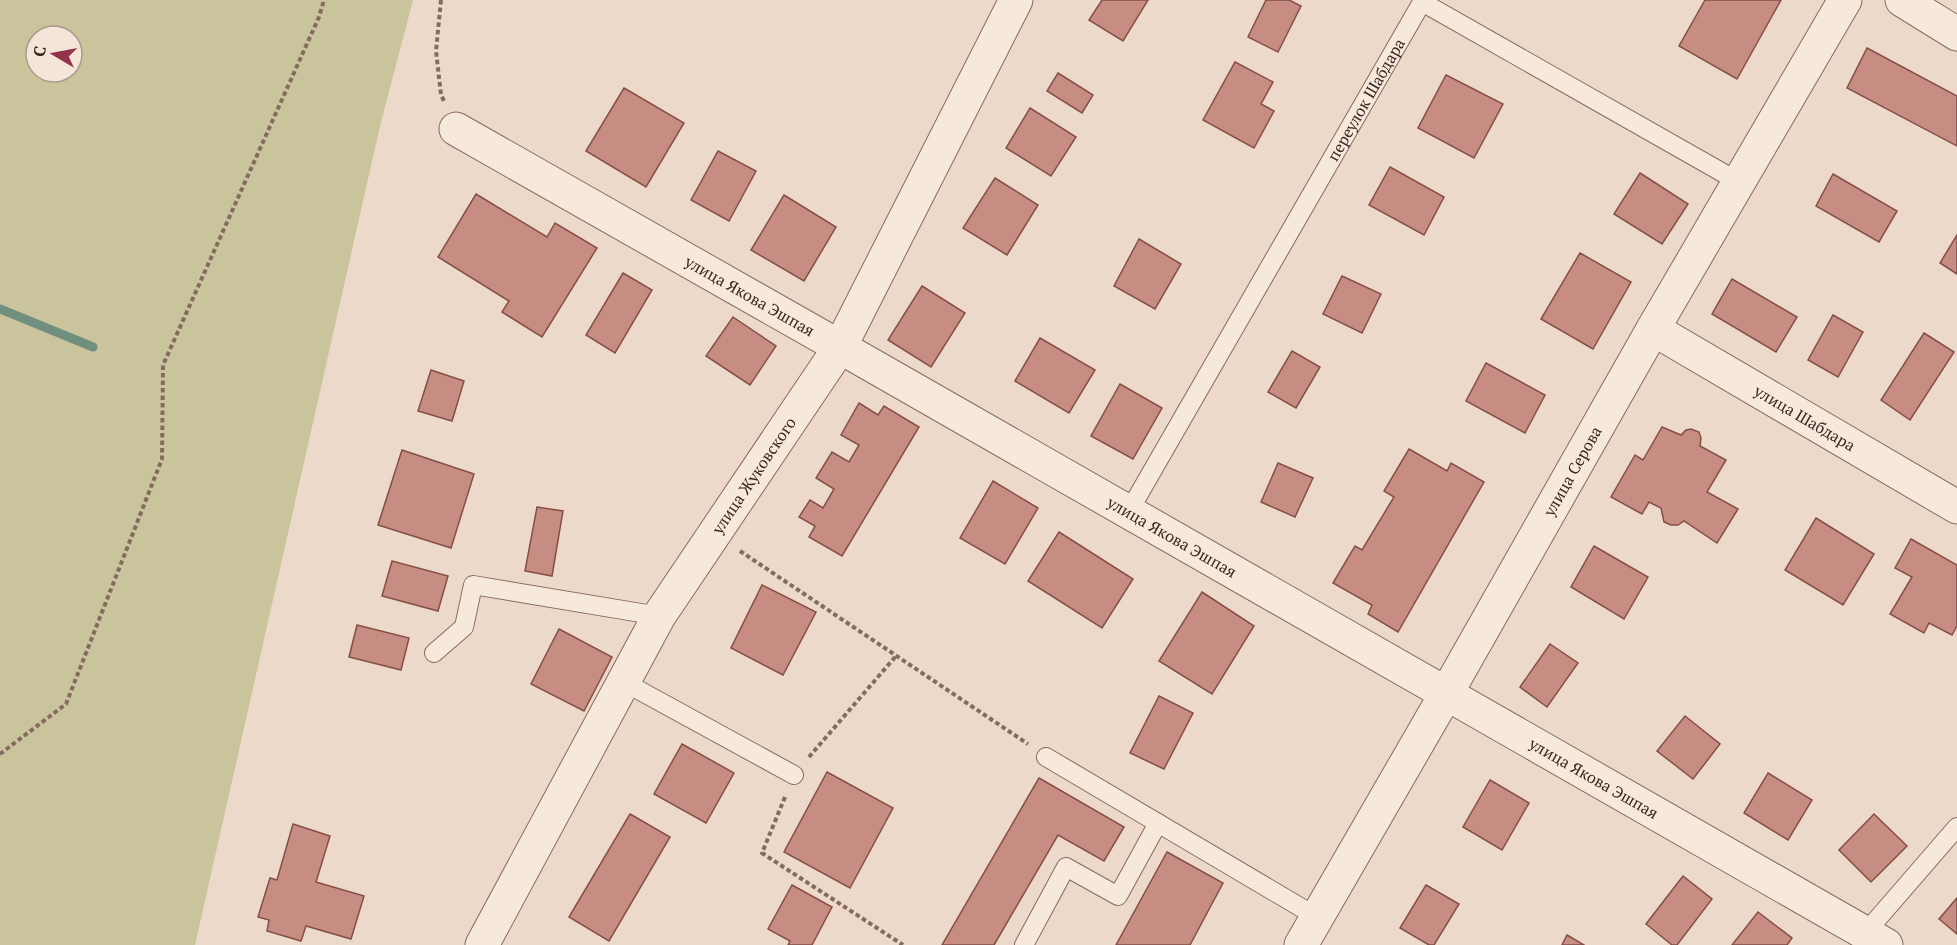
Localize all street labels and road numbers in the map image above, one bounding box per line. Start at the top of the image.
street label: переулок Шабдара [1322,34,1410,165]
street label: улица Якова Эшпая [680,250,819,341]
street label: улица Шабдара [1749,379,1860,456]
street label: улица Жуковского [706,413,801,539]
street label: улица Серова [1538,422,1607,521]
street label: улица Якова Эшпая [1102,491,1241,583]
street label: улица Якова Эшпая [1524,732,1663,824]

